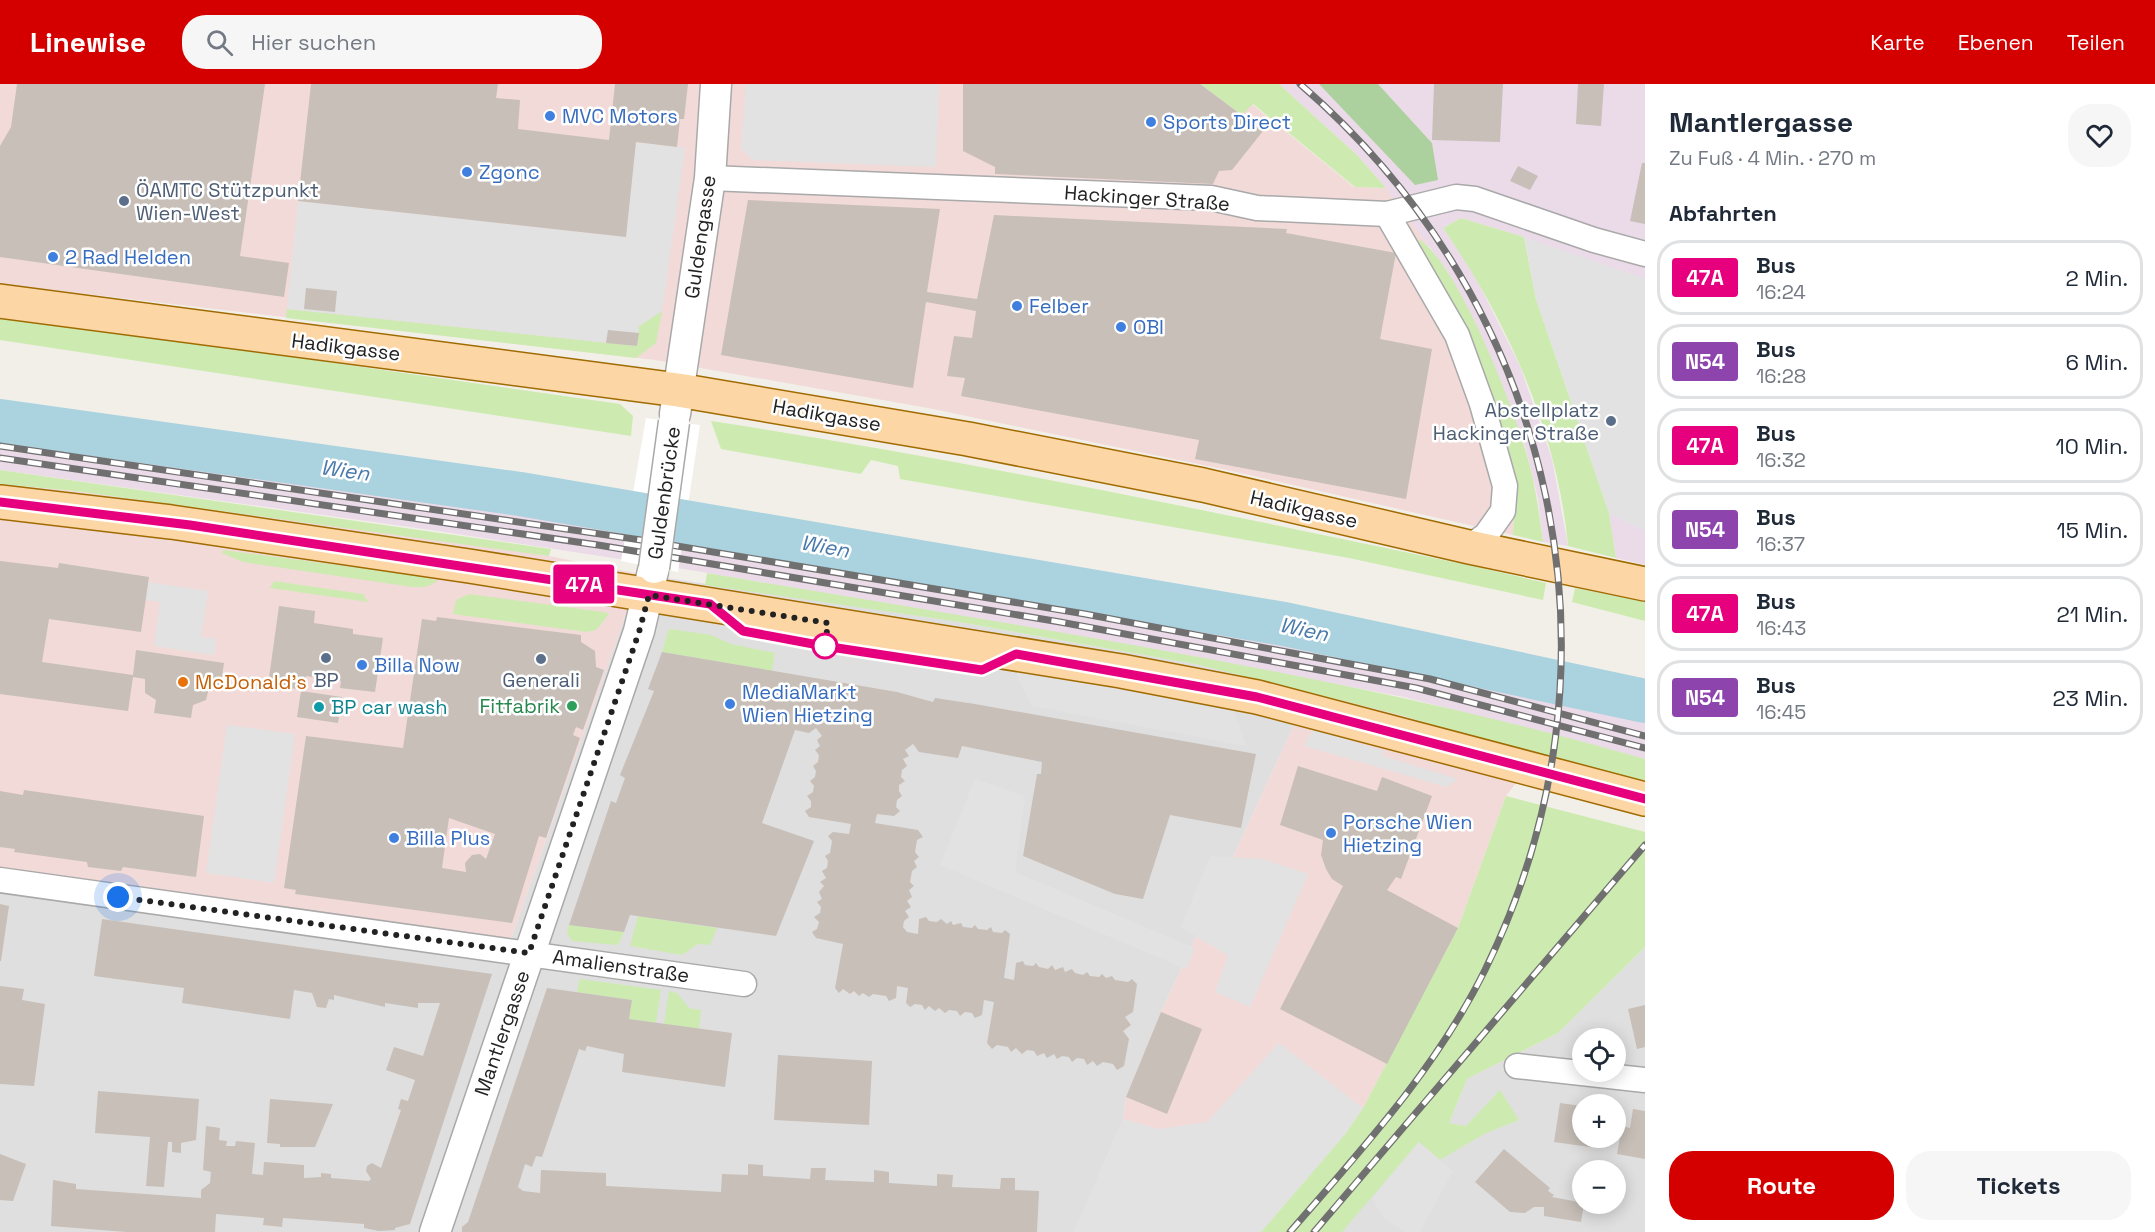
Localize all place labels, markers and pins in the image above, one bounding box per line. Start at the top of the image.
place label: MVC Motors [562,103,678,129]
marker: MVC Motors [543,109,557,123]
place label: Sports Direct [1163,109,1291,135]
marker: Sports Direct [1144,115,1158,129]
place label: Zgonc [479,159,540,185]
marker: Zgonc [460,165,474,179]
place label: ÖAMTC Stützpunkt Wien-West [136,177,319,226]
marker: ÖAMTC Stützpunkt Wien-West [117,194,131,208]
place label: 2 Rad Helden [65,244,191,270]
marker: 2 Rad Helden [46,250,60,264]
place label: Felber [1029,293,1089,319]
marker: Felber [1010,299,1024,313]
place label: OBI [1133,314,1164,340]
marker: OBI [1114,320,1128,334]
place label: Abstellplatz Hackinger Straße [1433,397,1599,446]
marker: Abstellplatz Hackinger Straße [1604,414,1618,428]
unlabelled marker [812,633,838,659]
marker: BP [319,651,333,665]
place label: Billa Now [374,652,460,678]
marker: Generali [534,652,548,666]
marker: Billa Now [355,658,369,672]
place label: BP [313,667,339,693]
place label: Generali [502,667,580,693]
place label: McDonald's [195,669,307,695]
marker: McDonald's [176,675,190,689]
place label: MediaMarkt Wien Hietzing [742,679,873,728]
place label: Fitfabrik [479,693,560,719]
place label: BP car wash [331,694,448,720]
marker: MediaMarkt Wien Hietzing [723,697,737,711]
marker: Fitfabrik [565,699,579,713]
marker: BP car wash [312,700,326,714]
place label: Porsche Wien Hietzing [1343,809,1473,858]
place label: Billa Plus [406,825,490,851]
marker: Porsche Wien Hietzing [1324,826,1338,840]
marker: Billa Plus [387,831,401,845]

